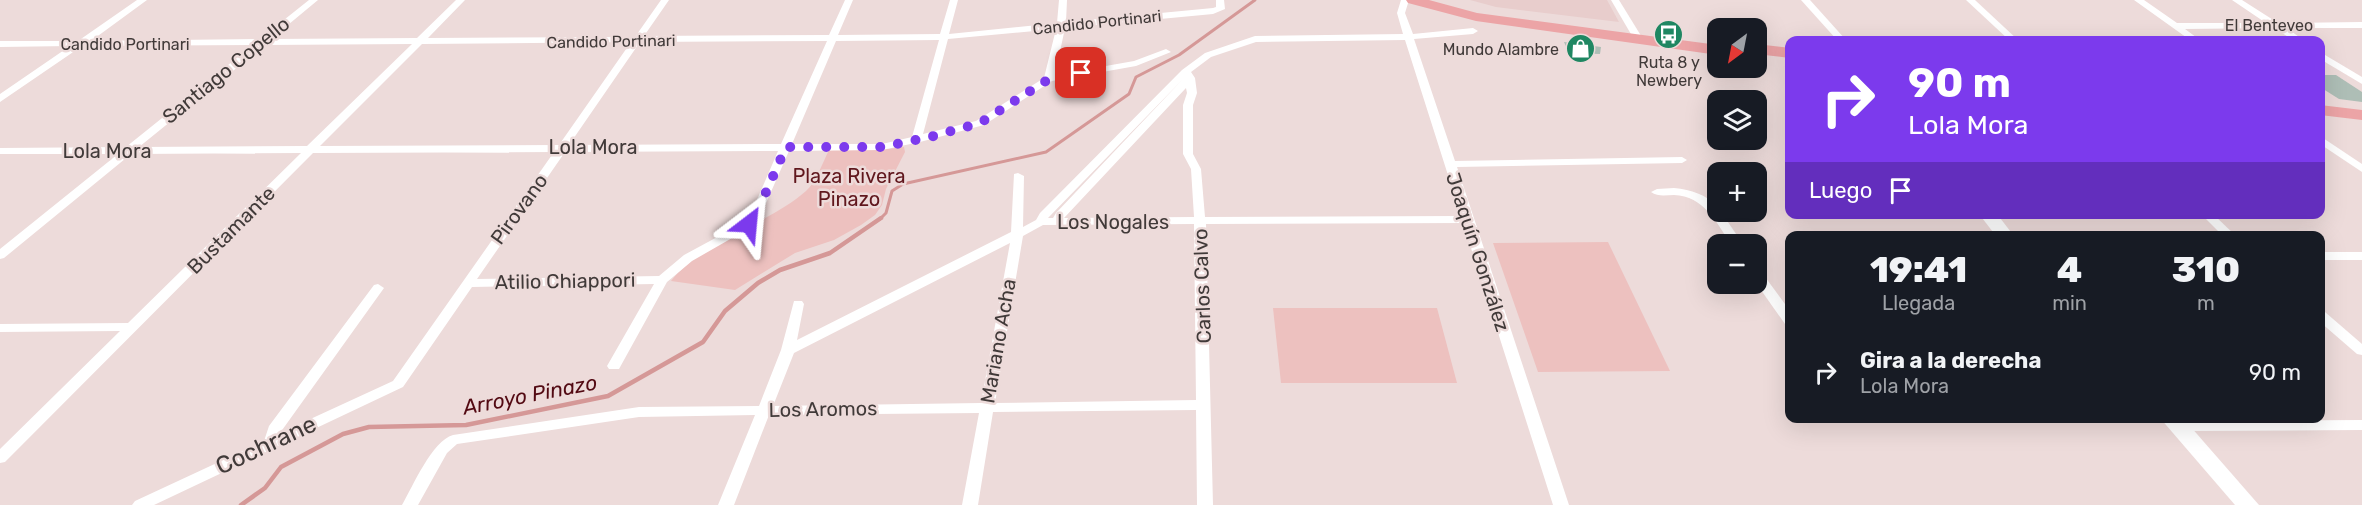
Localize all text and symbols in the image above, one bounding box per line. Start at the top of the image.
street label: Candido Portinari [1032,6,1162,39]
street label: Santiago Copello [158,11,294,129]
street label: El Benteveo [2225,16,2313,35]
bus stop icon: Ruta 8 y Newbery [1653,18,1685,50]
north arrow [1707,18,1767,78]
map controls [1707,18,1767,294]
street label: Candido Portinari [546,31,676,52]
shop icon: Mundo Alambre [1564,33,1596,65]
street label: Candido Portinari [60,35,190,54]
place label: Mundo Alambre [1443,40,1559,59]
pin [1055,47,1106,98]
place label: Ruta 8 y Newbery [1636,53,1702,90]
icon: arrive [1064,56,1097,89]
text: 90 m [1908,58,2011,108]
icon: right [1809,60,1887,138]
button: layers [1707,90,1767,150]
text: Lola Mora [1908,109,2028,141]
street label: Lola Mora [548,135,638,159]
street label: Lola Mora [62,139,152,163]
button: + [1707,162,1767,222]
park label: Plaza Rivera Pinazo [792,164,906,211]
street label: Pirovano [485,169,553,249]
street label: Joaquín González [1441,170,1515,334]
icon: arrive [1884,174,1917,207]
text: Luego [1809,177,1872,204]
street label: Bustamante [182,181,280,279]
position arrow [717,192,781,256]
street label: Los Nogales [1057,210,1169,234]
street label: Carlos Calvo [1188,228,1216,344]
button: − [1707,234,1767,294]
text: 19:41 [1870,248,1967,291]
text: 4 [2057,248,2082,291]
text: 310 [2172,248,2240,291]
street label: Atilio Chiappori [494,268,636,294]
street label: Mariano Acha [975,277,1021,405]
text: Llegada [1882,291,1955,315]
text: min [2052,291,2087,315]
text: m [2197,291,2215,315]
text: Gira a la derecha [1860,347,2041,374]
icon: right [1809,356,1842,389]
text: 90 m [2249,359,2301,386]
water label: Arroyo Pinazo [460,369,599,420]
text: Lola Mora [1860,374,1949,398]
street label: Los Aromos [768,396,878,422]
street label: Cochrane [211,410,321,480]

